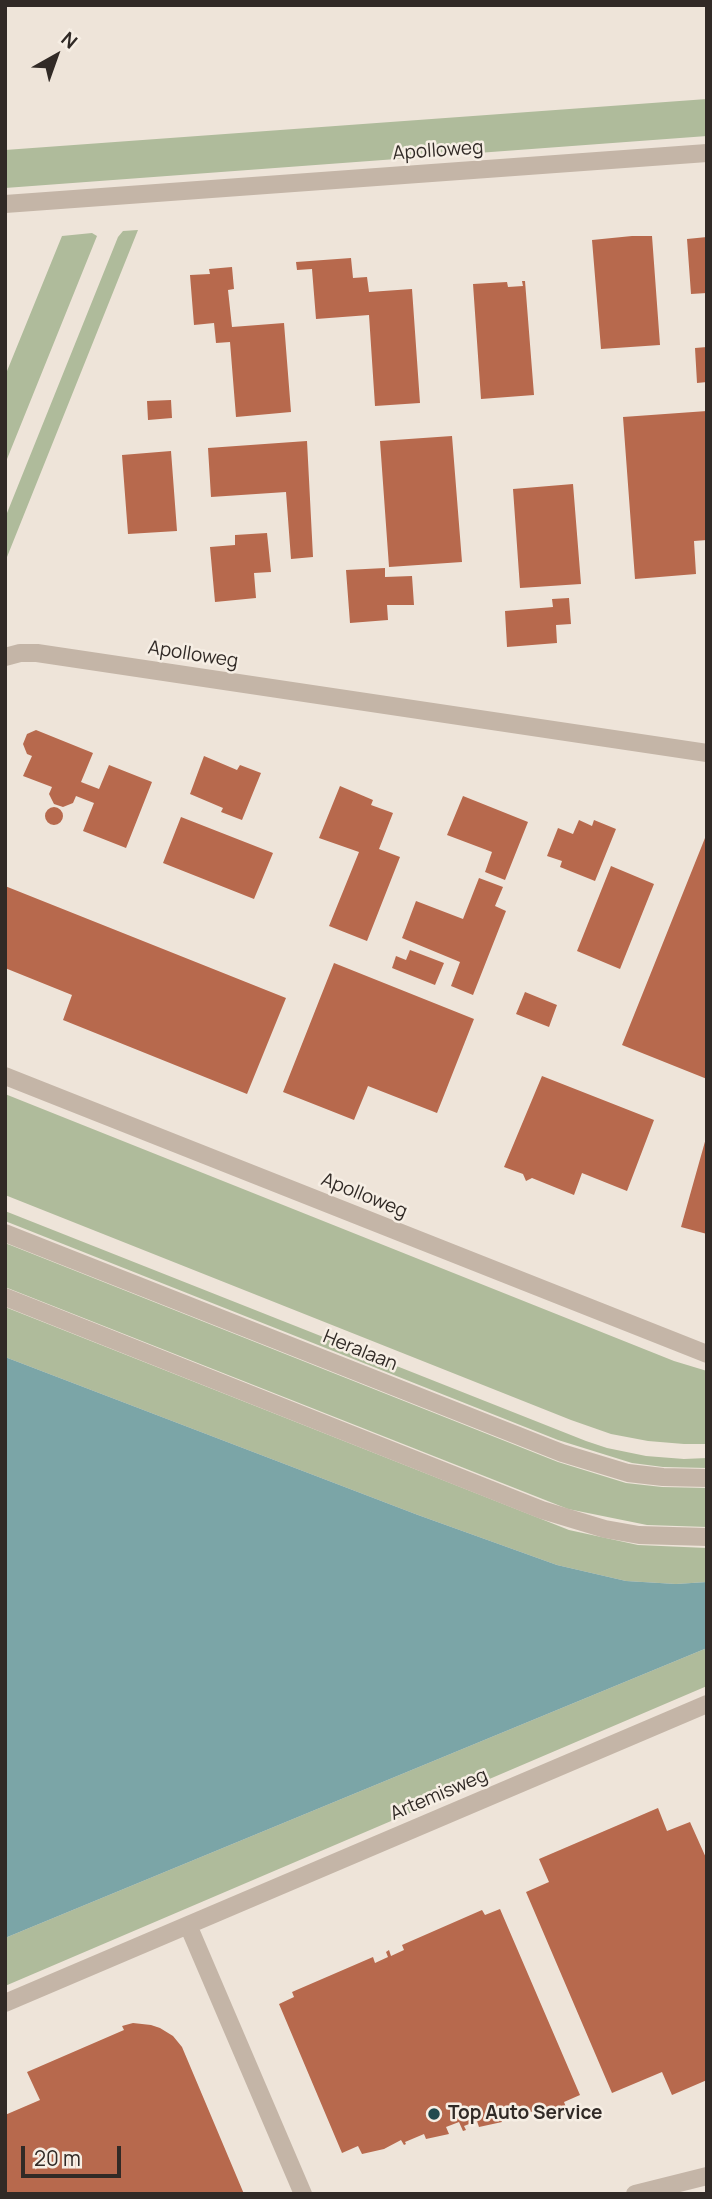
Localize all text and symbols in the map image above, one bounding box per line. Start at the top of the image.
north arrow [21,21,91,91]
text: N [56,26,83,54]
street label: Apolloweg [392,136,484,166]
street label: Apolloweg [146,637,240,673]
street label: Apolloweg [318,1168,410,1224]
street label: Heralaan [320,1326,400,1376]
street label: Artemisweg [387,1764,491,1826]
place label: Top Auto Service [448,2103,603,2125]
marker: Top Auto Service [426,2106,442,2122]
scale bar [24,2132,124,2176]
text: 20 m [34,2144,81,2172]

